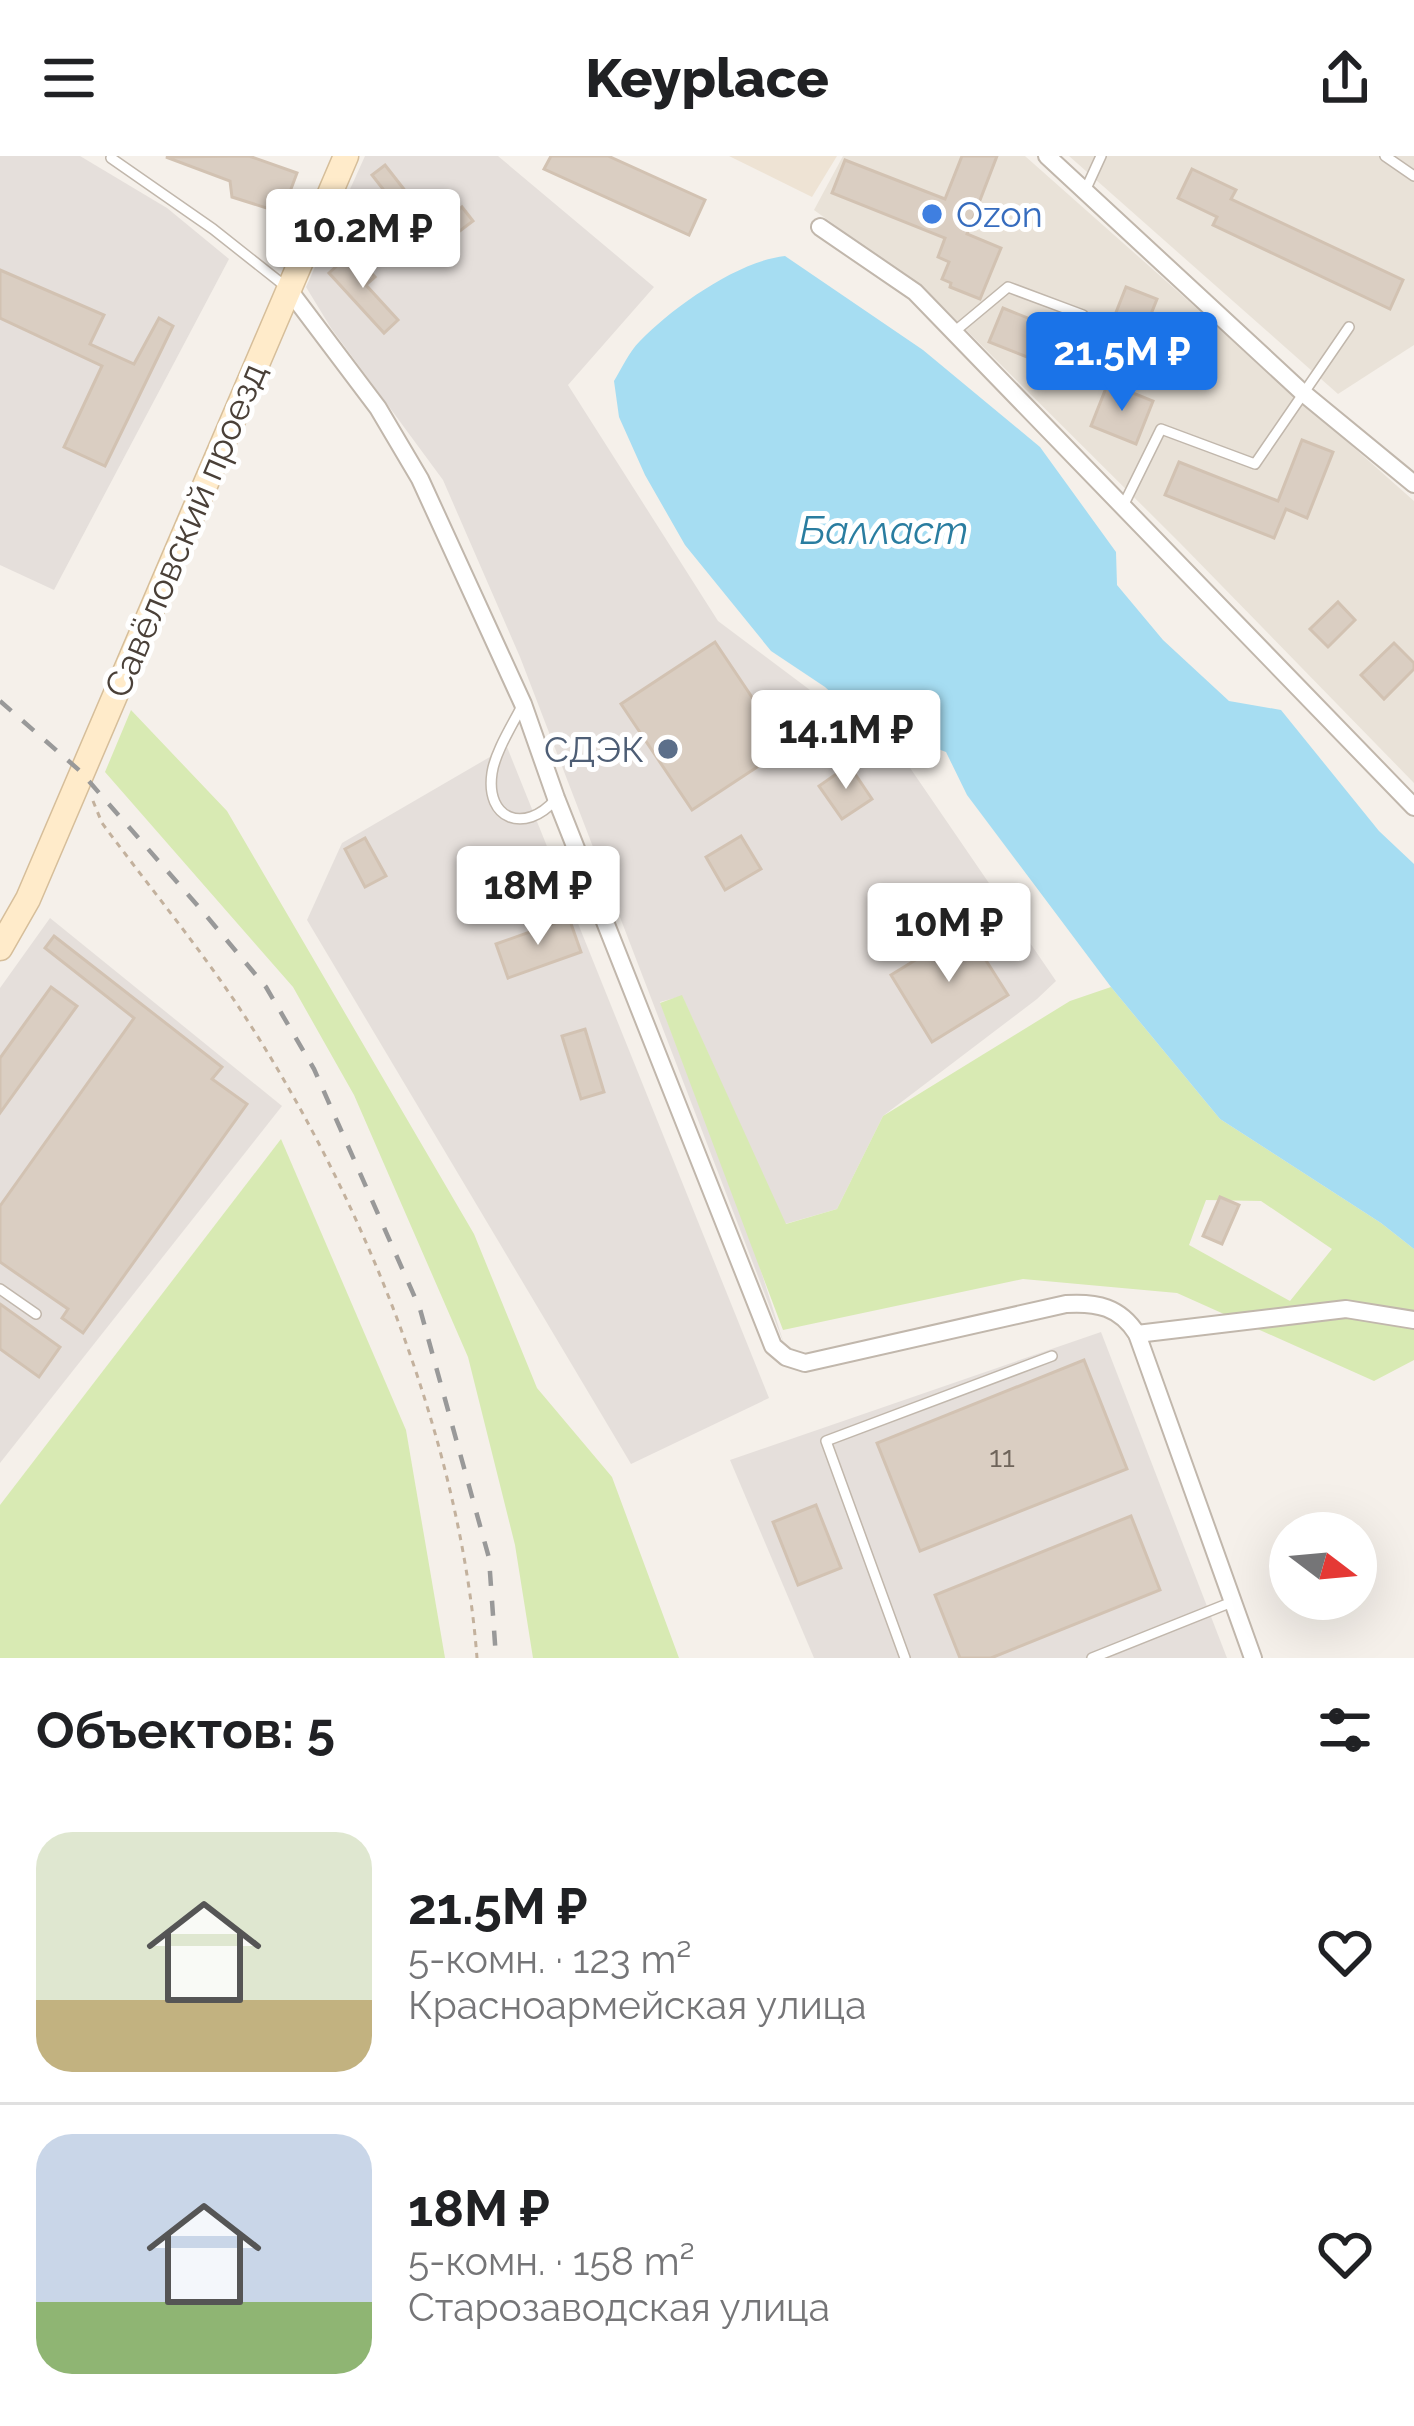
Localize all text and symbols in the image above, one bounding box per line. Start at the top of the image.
icon: menu [36,45,102,111]
icon: share [1312,45,1378,111]
text: Keyplace [585,46,829,110]
pin: 10.2M ₽ [252,189,474,291]
place label: Ozon [956,193,1043,235]
marker: Ozon [919,201,945,227]
text: 10.2M ₽ [293,205,433,251]
pin: 21.5M ₽ [1011,312,1233,414]
text: 21.5M ₽ [1053,328,1191,374]
street label: Савёловский проезд [96,357,274,703]
water label: Балласт [800,507,968,553]
pin: 14.1M ₽ [735,690,957,792]
text: 14.1M ₽ [778,706,914,752]
place label: СДЭК [544,728,644,770]
marker: СДЭК [655,736,681,762]
pin: 18M ₽ [454,846,622,948]
text: 18M ₽ [484,862,592,908]
pin: 10M ₽ [865,883,1033,985]
text: 10M ₽ [895,899,1003,945]
house number: 11 [989,1439,1015,1474]
north arrow [1269,1512,1377,1620]
map controls [1269,1512,1377,1620]
icon: filters [1312,1697,1378,1763]
text: Объектов: 5 [36,1700,335,1760]
text: 21.5M ₽ [408,1876,588,1936]
icon: home [132,1880,276,2024]
icon: heart [1312,1919,1378,1985]
text: 5-комн. · 123 m² [408,1936,691,1982]
text: Красноармейская улица [408,1982,866,2028]
text: 18M ₽ [408,2178,550,2238]
icon: home [132,2182,276,2326]
icon: heart [1312,2221,1378,2287]
text: 5-комн. · 158 m² [408,2238,695,2284]
text: Старозаводская улица [408,2284,830,2330]

